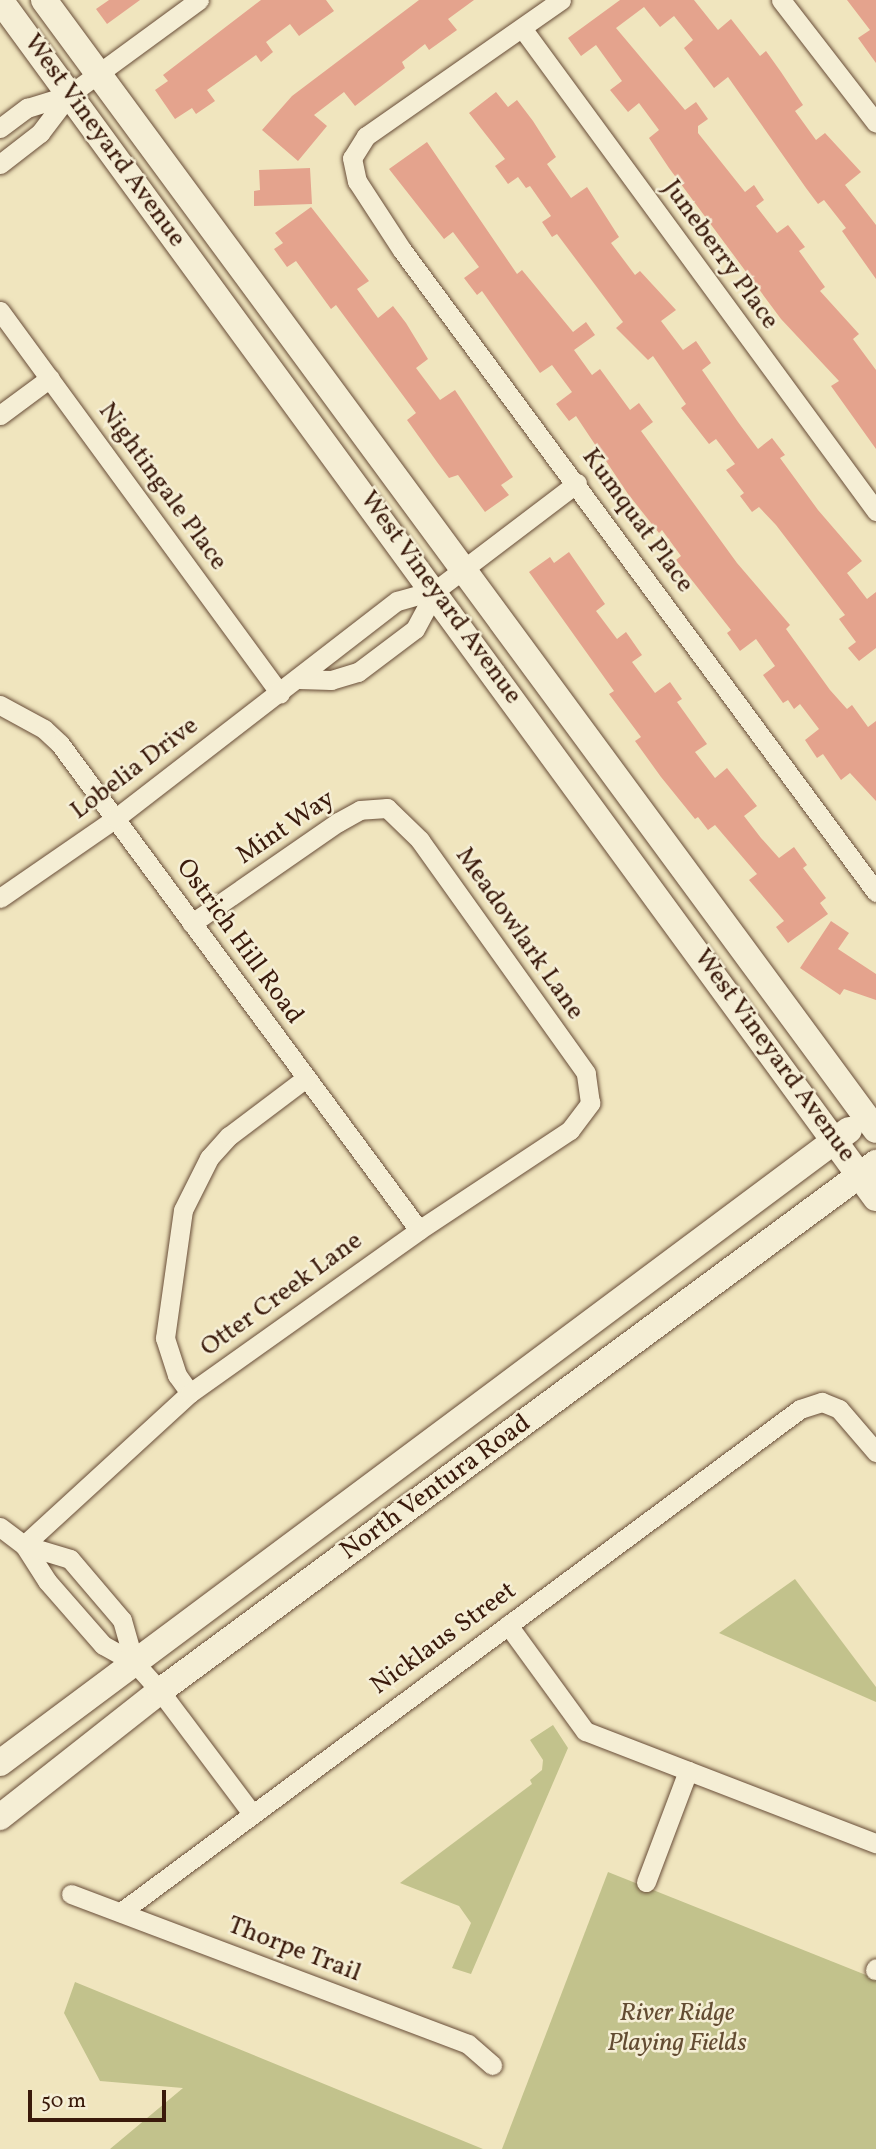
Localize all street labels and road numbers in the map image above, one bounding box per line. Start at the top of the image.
street label: West Vineyard Avenue [16,28,192,254]
street label: Juneberry Place [655,174,785,336]
street label: Nightingale Place [91,397,233,577]
street label: Kumquat Place [574,443,700,599]
street label: West Vineyard Avenue [352,485,528,711]
street label: Lobelia Drive [65,711,205,827]
street label: Mint Way [231,784,341,872]
street label: Meadowlark Lane [448,842,590,1026]
street label: Ostrich Hill Road [169,853,309,1031]
street label: West Vineyard Avenue [686,943,862,1169]
street label: Otter Creek Lane [195,1226,369,1364]
street label: North Ventura Road [334,1408,538,1568]
street label: Nicklaus Street [365,1576,523,1702]
street label: Thorpe Trail [223,1910,365,1990]

